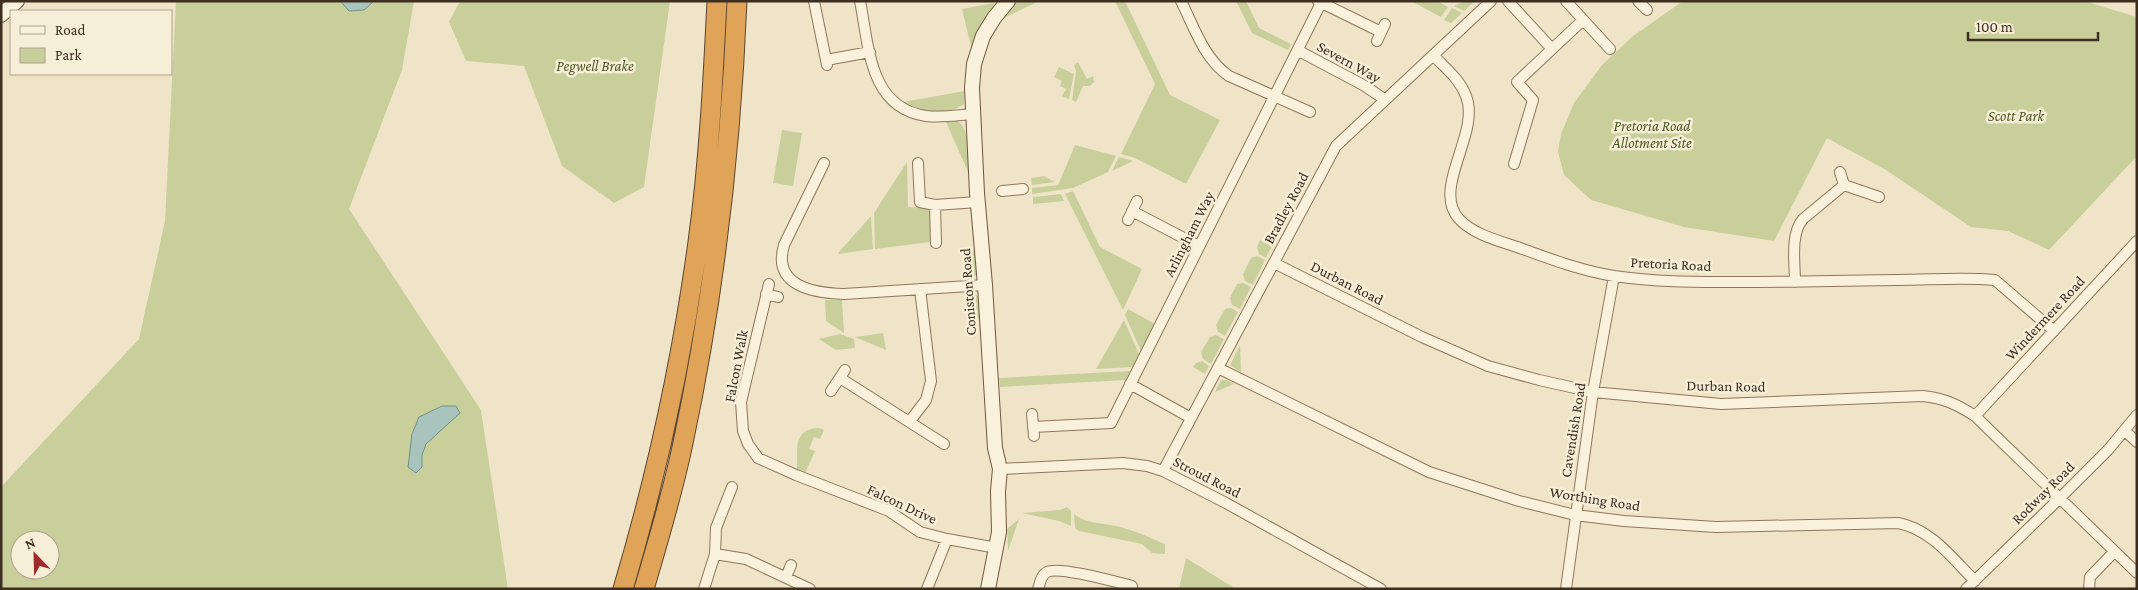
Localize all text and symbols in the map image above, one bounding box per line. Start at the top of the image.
legend [10,10,172,75]
scale bar [1968,10,2098,42]
text: 100 m [1976,19,2013,35]
text: Road [55,22,86,38]
street label: Severn Way [1314,38,1384,87]
text: Park [55,47,82,63]
park label: Pegwell Brake [556,58,634,75]
park label: Scott Park [1988,108,2046,124]
park label: Pretoria Road Allotment Site [1611,118,1692,151]
street label: Bradley Road [1260,169,1312,247]
street label: Arlingham Way [1161,189,1218,280]
street label: Coniston Road [957,248,979,336]
street label: Pretoria Road [1630,254,1712,274]
street label: Durban Road [1308,258,1386,308]
street label: Windermere Road [2002,273,2088,363]
street label: Falcon Walk [721,328,751,404]
street label: Durban Road [1686,377,1766,395]
street label: Cavendish Road [1558,381,1588,479]
street label: Stroud Road [1171,453,1243,501]
street label: Rodway Road [2009,458,2078,528]
street label: Falcon Drive [865,481,940,527]
street label: Worthing Road [1548,484,1641,515]
north arrow [10,530,60,580]
text: N [22,534,38,552]

